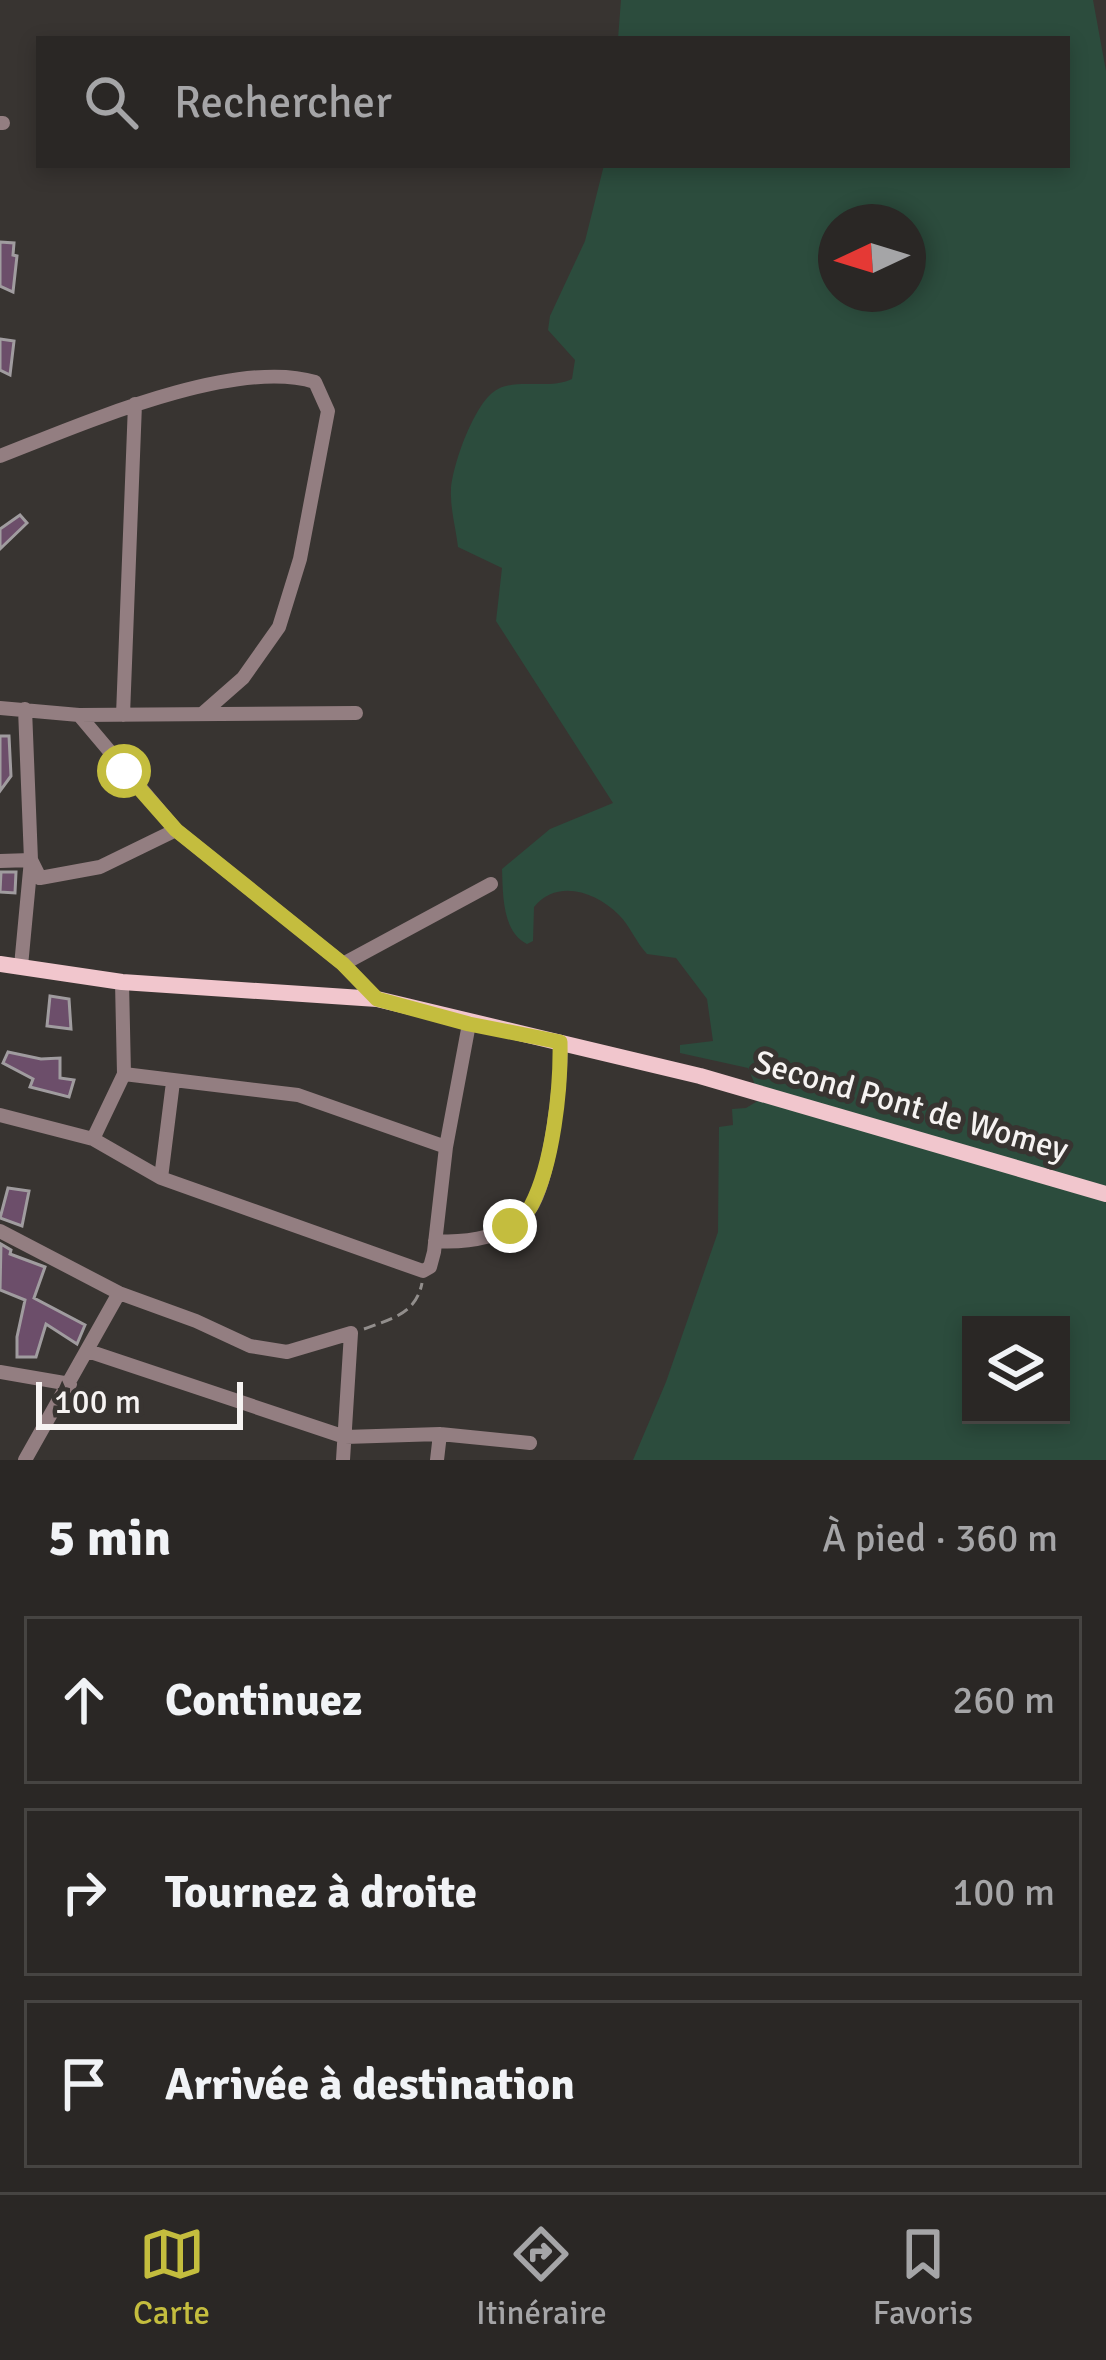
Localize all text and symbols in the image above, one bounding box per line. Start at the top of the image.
search box [36,36,1070,168]
icon: search [78,69,144,135]
text: Rechercher [174,75,392,130]
north arrow [818,204,926,312]
route start [97,744,151,798]
street label: Second Pont de Womey [749,1042,1073,1171]
route end [483,1199,537,1253]
map controls [962,1316,1070,1424]
button: layers [962,1316,1070,1424]
scale bar [36,1376,243,1429]
text: 100 m [54,1382,141,1423]
text: 5 min [48,1507,171,1570]
text: À pied · 360 m [822,1514,1058,1562]
icon: ahead [51,1667,117,1733]
text: Continuez [165,1673,362,1728]
text: 260 m [952,1676,1055,1724]
icon: right [51,1859,117,1925]
text: Tournez à droite [165,1865,477,1920]
text: 100 m [952,1868,1055,1916]
icon: arrive [51,2051,117,2117]
text: Arrivée à destination [165,2057,575,2112]
tab: Carte [133,2221,210,2334]
tab: Itinéraire [476,2221,607,2334]
tab: Favoris [873,2221,973,2334]

